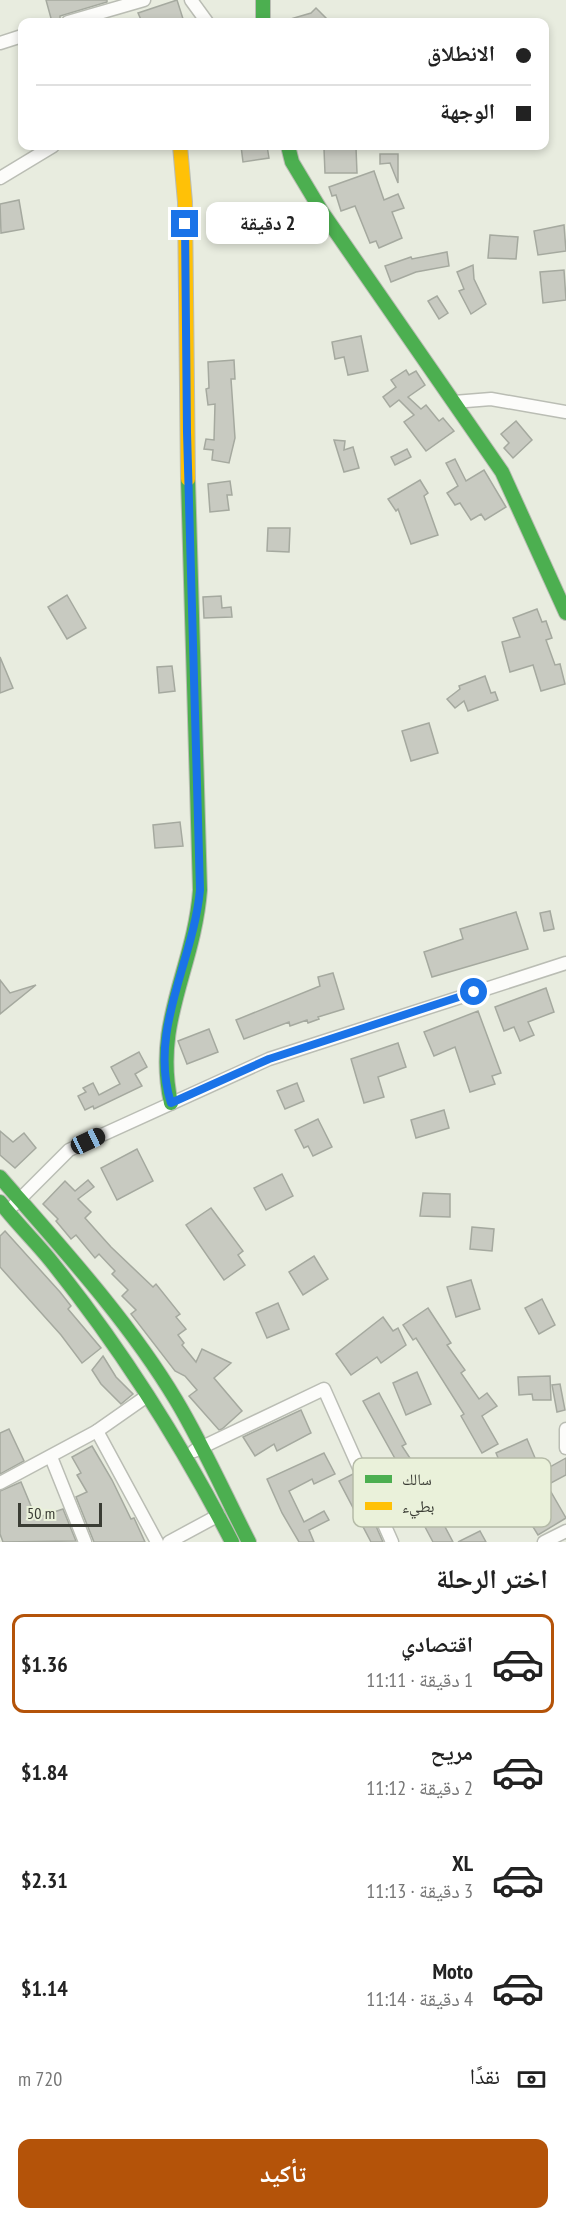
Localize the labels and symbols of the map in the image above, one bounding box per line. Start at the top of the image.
callout: 2 دقيقة [206,203,329,245]
route end [171,210,198,237]
route start [460,978,487,1005]
car [68,1125,108,1157]
legend [353,1458,551,1527]
text: سالك [402,1469,432,1489]
text: بطيء [402,1496,434,1519]
scale bar [18,1500,102,1528]

